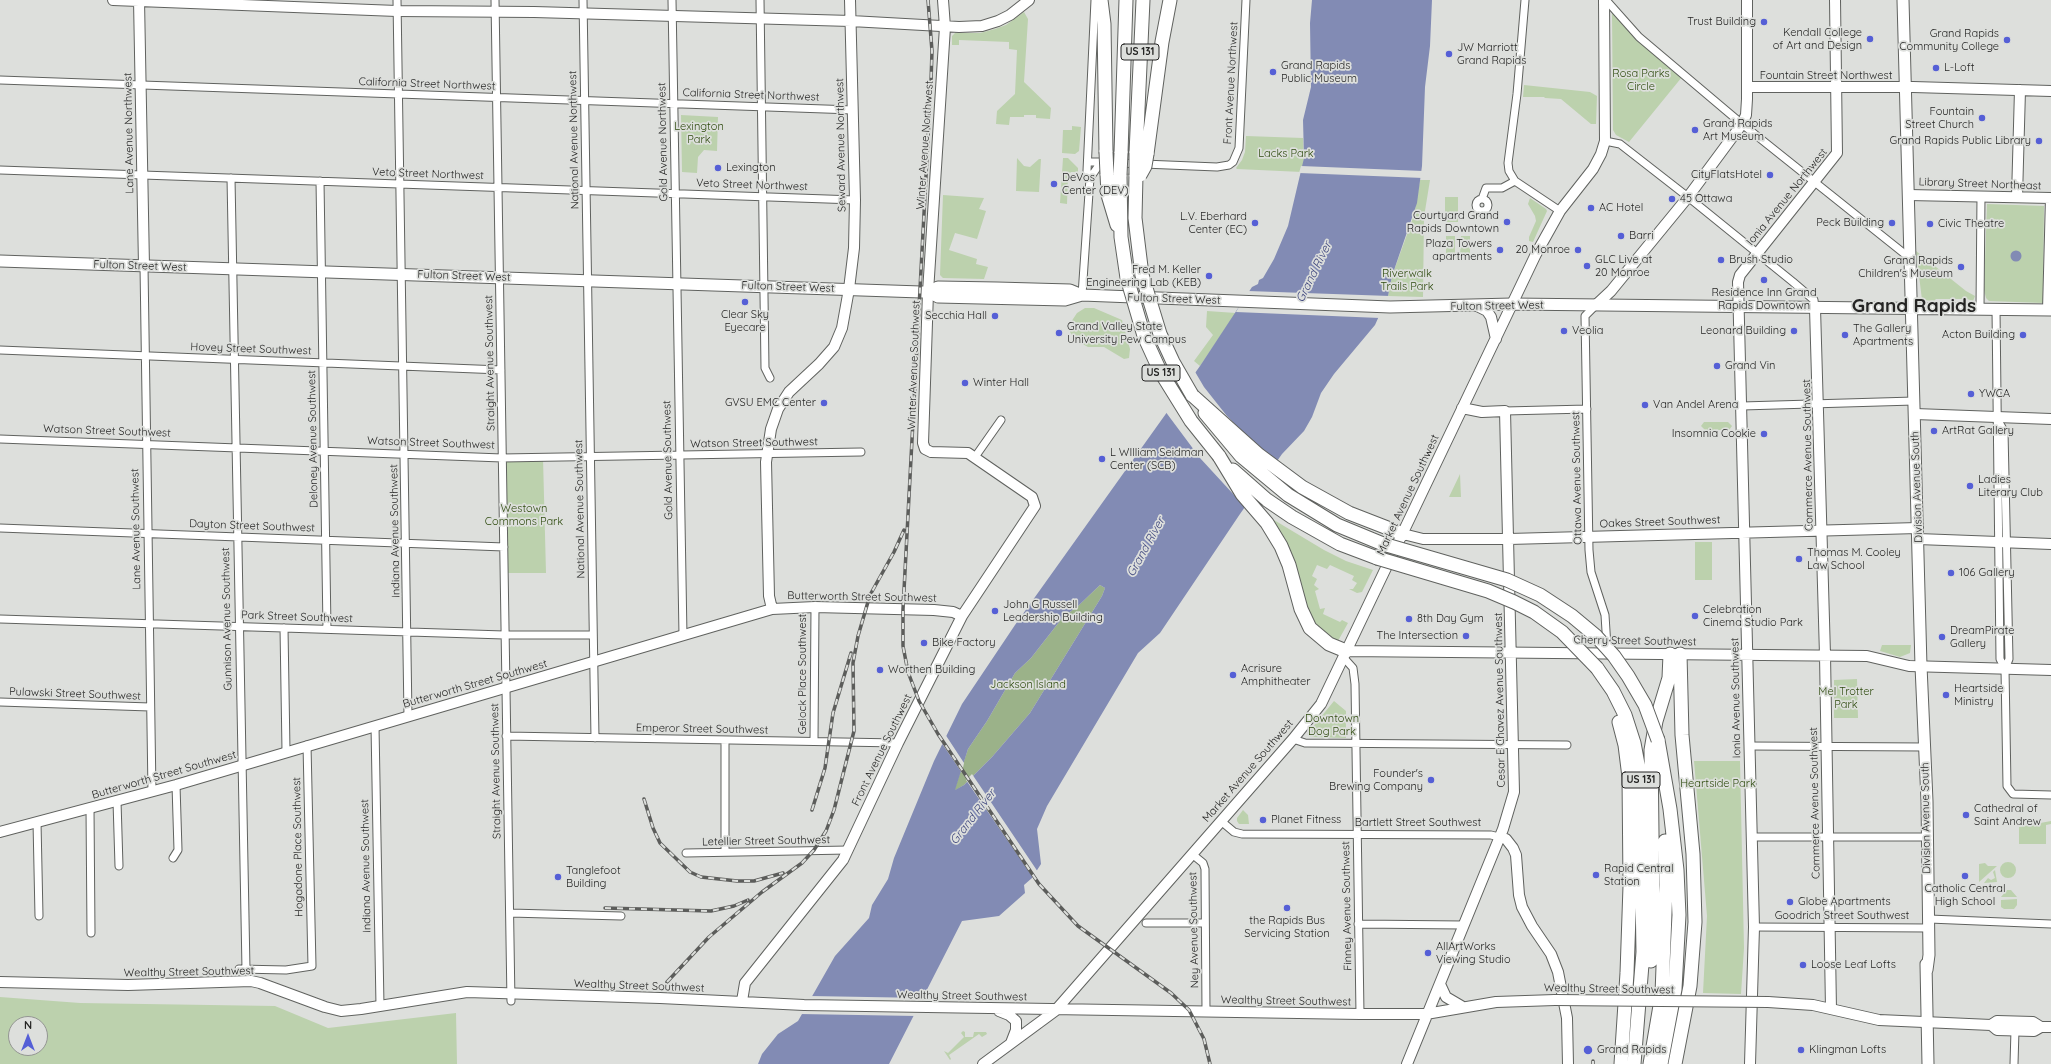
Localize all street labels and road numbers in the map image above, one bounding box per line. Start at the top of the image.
street label: Front Avenue Northwest [1221,21,1241,145]
road number: US 131 [1121,44,1159,60]
street label: Fountain Street Northwest [1760,69,1892,83]
street label: National Avenue Northwest [566,70,582,210]
street label: Lane Avenue Northwest [121,72,137,194]
street label: California Street Northwest [358,75,496,93]
street label: Seward Avenue Northwest [833,78,849,212]
street label: Winter Avenue Northwest [914,80,936,210]
street label: Gold Avenue Northwest [655,82,671,202]
street label: California Street Northwest [682,86,820,104]
street label: Ionia Avenue Northwest [1744,146,1830,248]
street label: Veto Street Northwest [372,165,484,183]
street label: Library Street Northeast [1918,175,2042,193]
street label: Veto Street Northwest [696,176,808,194]
street label: Fulton Street West [93,258,187,274]
street label: Fulton Street West [417,268,511,284]
street label: Fulton Street West [741,279,835,295]
street label: Fulton Street West [1127,291,1221,307]
street label: Straight Avenue Southwest [482,295,498,431]
street label: Fulton Street West [1450,299,1544,313]
street label: Winter Avenue Southwest [905,300,923,430]
street label: Hovey Street Southwest [190,340,312,358]
road number: US 131 [1142,365,1180,381]
street label: Deloney Avenue Southwest [305,370,321,508]
street label: Commerce Avenue Southwest [1800,379,1816,531]
street label: Gold Avenue Southwest [660,400,676,520]
street label: Ottawa Avenue Southwest [1569,411,1585,545]
street label: Watson Street Southwest [43,422,171,440]
street label: Division Avenue South [1908,431,1926,543]
street label: Market Avenue Southwest [1374,433,1442,557]
street label: Watson Street Southwest [367,434,495,452]
street label: Watson Street Southwest [690,435,818,451]
street label: National Avenue Southwest [572,439,588,579]
street label: Indiana Avenue Southwest [387,464,403,598]
street label: Lane Avenue Southwest [128,468,144,590]
street label: Oakes Street Southwest [1599,513,1721,531]
street label: Dayton Street Southwest [189,517,315,535]
street label: Gunnison Avenue Southwest [219,547,235,691]
street label: Butterworth Street Southwest [787,589,937,605]
street label: Park Street Southwest [241,608,353,626]
street label: Cesar E Chavez Avenue Southwest [1492,612,1508,788]
street label: Gelock Place Southwest [796,614,810,734]
street label: Cherry Street Southwest [1573,633,1697,649]
street label: Ionia Avenue Southwest [1728,637,1744,759]
street label: Butterworth Street Southwest [401,657,549,711]
street label: Pulawski Street Southwest [9,685,141,703]
street label: Front Avenue Southwest [849,692,915,808]
street label: Straight Avenue Southwest [488,703,504,839]
street label: Market Avenue Southwest [1200,717,1296,825]
street label: Emperor Street Southwest [636,721,768,737]
street label: Commerce Avenue Southwest [1807,727,1823,879]
street label: Butterworth Street Southwest [90,748,238,802]
street label: Division Avenue South [1918,762,1934,874]
road number: US 131 [1622,772,1660,788]
street label: Hogadone Place Southwest [290,777,306,917]
street label: Indiana Avenue Southwest [358,799,374,933]
street label: Bartlett Street Southwest [1355,816,1481,830]
street label: Letellier Street Southwest [702,833,830,849]
street label: Finney Avenue Southwest [1339,841,1355,971]
street label: Ney Avenue Southwest [1186,872,1202,988]
street label: Goodrich Street Southwest [1775,909,1909,923]
street label: Wealthy Street Southwest [124,964,254,980]
street label: Wealthy Street Southwest [574,977,704,995]
street label: Wealthy Street Southwest [1544,981,1674,997]
street label: Wealthy Street Southwest [897,988,1027,1004]
street label: Wealthy Street Southwest [1221,993,1351,1009]

